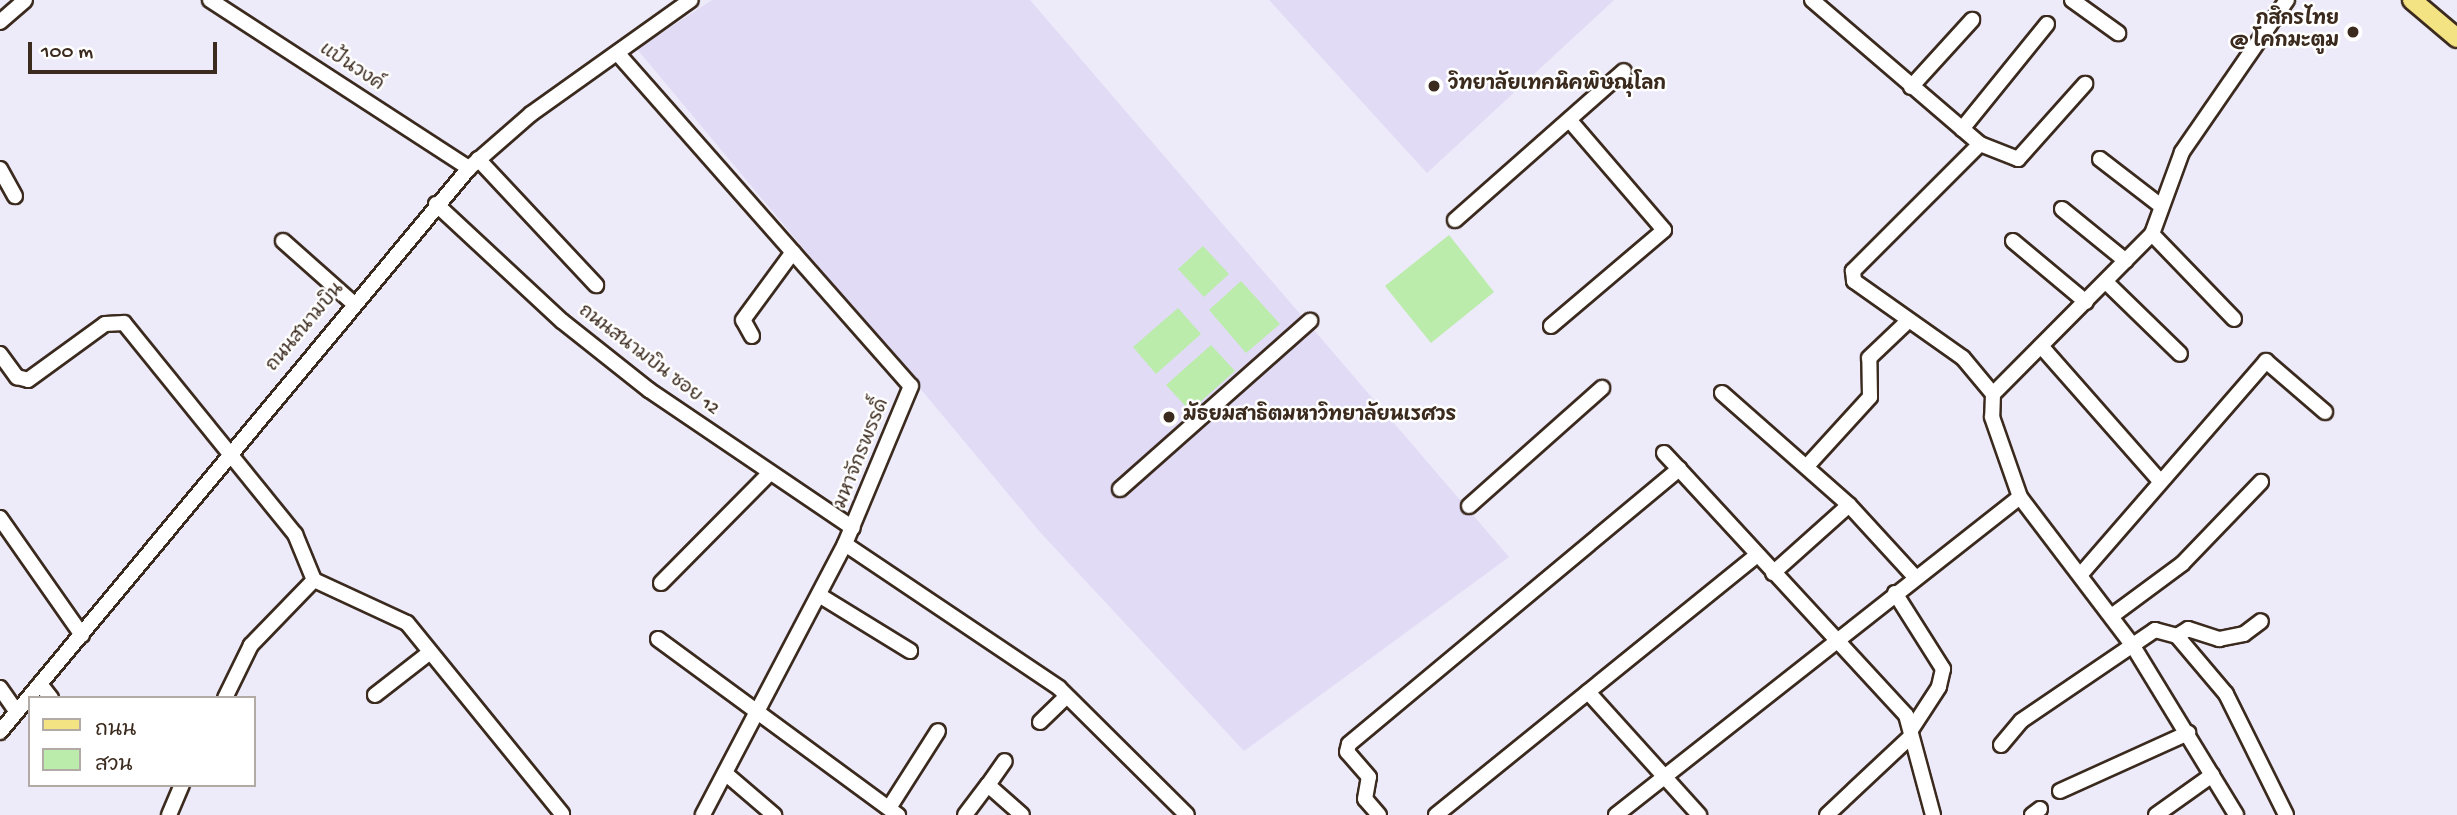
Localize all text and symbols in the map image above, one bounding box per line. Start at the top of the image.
place label: กสิกรไทย @ โคกมะตูม [2230,10,2339,54]
marker: กสิกรไทย @ โคกมะตูม [2345,24,2361,40]
scale bar [32,28,220,72]
street label: แป้นวงค์ [315,39,387,97]
text: 100 m [41,41,93,66]
place label: วิทยาลัยเทคนิคพิษณุโลก [1448,75,1666,97]
marker: วิทยาลัยเทคนิคพิษณุโลก [1426,78,1442,94]
street label: ถนนสนามบิน [262,279,350,377]
street label: ถนนสนามบิน ซอย 12 [573,301,723,421]
street label: มหาจักรพรรดิ์ [831,396,895,512]
place label: มัธยมสาธิตมหาวิทยาลัยนเรศวร [1183,406,1456,428]
marker: มัธยมสาธิตมหาวิทยาลัยนเรศวร [1161,409,1177,425]
legend [28,696,256,787]
text: ถนน [95,719,136,744]
text: สวน [95,754,132,779]

